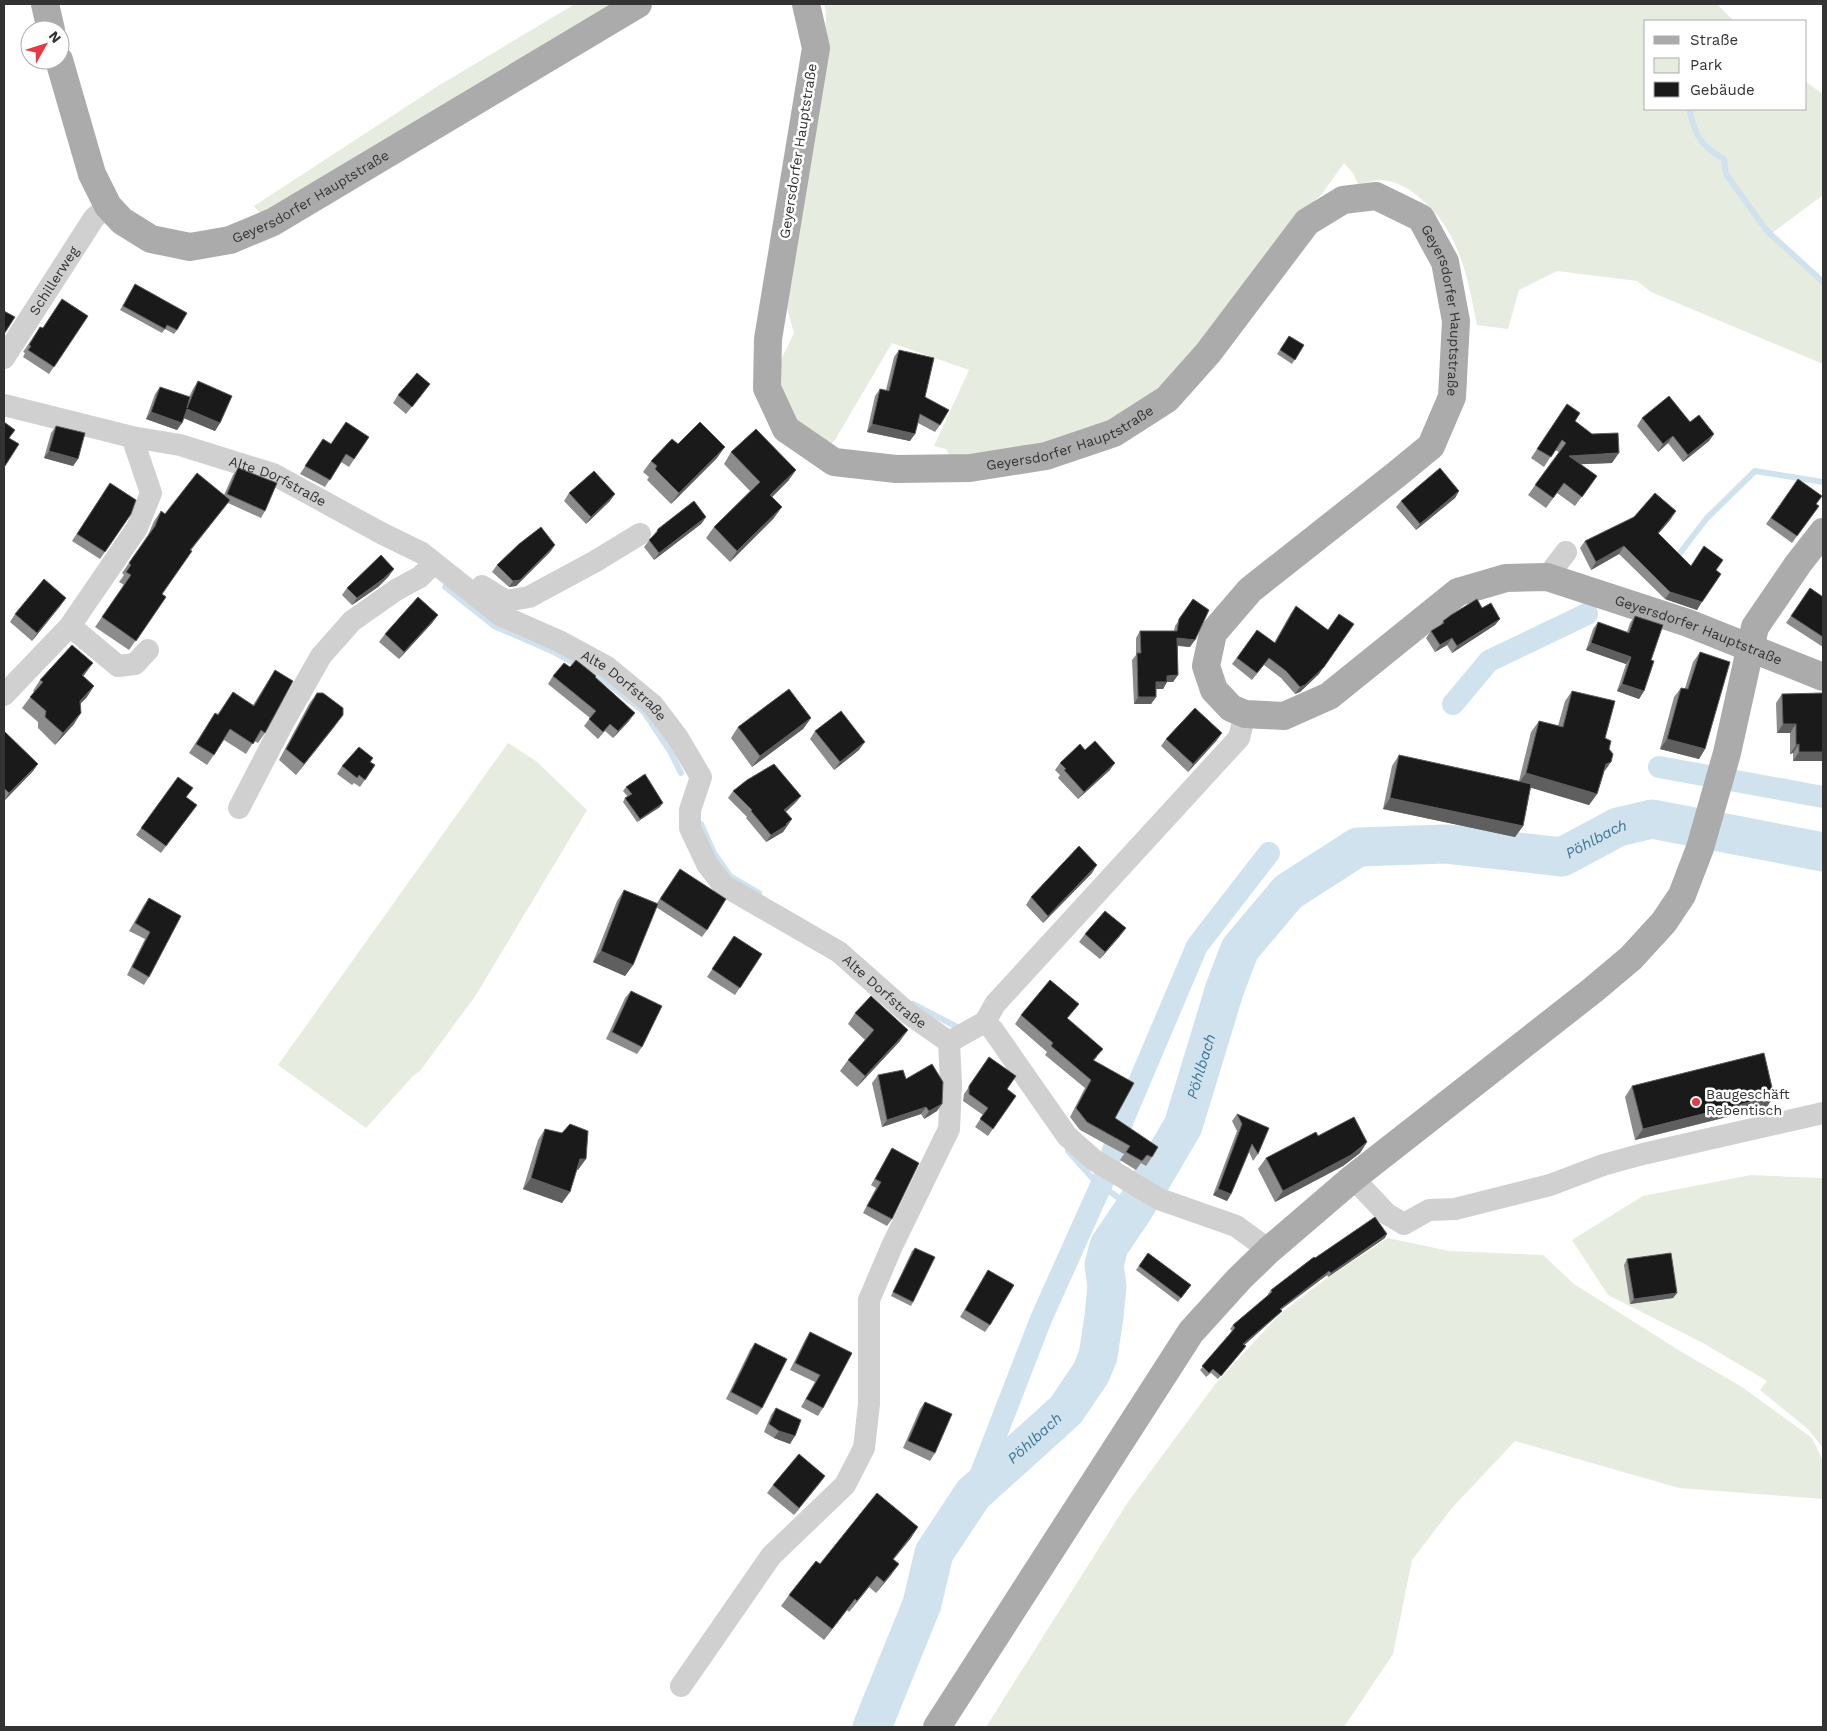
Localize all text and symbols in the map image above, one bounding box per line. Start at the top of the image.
north arrow [20,20,70,70]
legend [1644,20,1807,110]
text: N [46,28,65,46]
text: Straße [1690,31,1738,49]
text: Park [1690,56,1723,74]
street label: Geyersdorfer Hauptstraße [776,62,820,240]
text: Gebäude [1690,81,1755,99]
street label: Geyersdorfer Hauptstraße [230,147,392,246]
street label: Geyersdorfer Hauptstraße [1418,222,1464,397]
street label: Schillerweg [26,243,82,318]
street label: Geyersdorfer Hauptstraße [985,402,1156,473]
street label: Alte Dorfstraße [227,453,329,510]
street label: Geyersdorfer Hauptstraße [1613,592,1785,668]
street label: Alte Dorfstraße [579,647,670,724]
water label: Pöhlbach [1562,816,1629,863]
street label: Alte Dorfstraße [839,951,929,1032]
water label: Pöhlbach [1183,1032,1220,1101]
place label: Baugeschäft Rebentisch [1706,1086,1790,1118]
marker: Baugeschäft Rebentisch [1690,1096,1702,1108]
water label: Pöhlbach [1004,1409,1066,1467]

